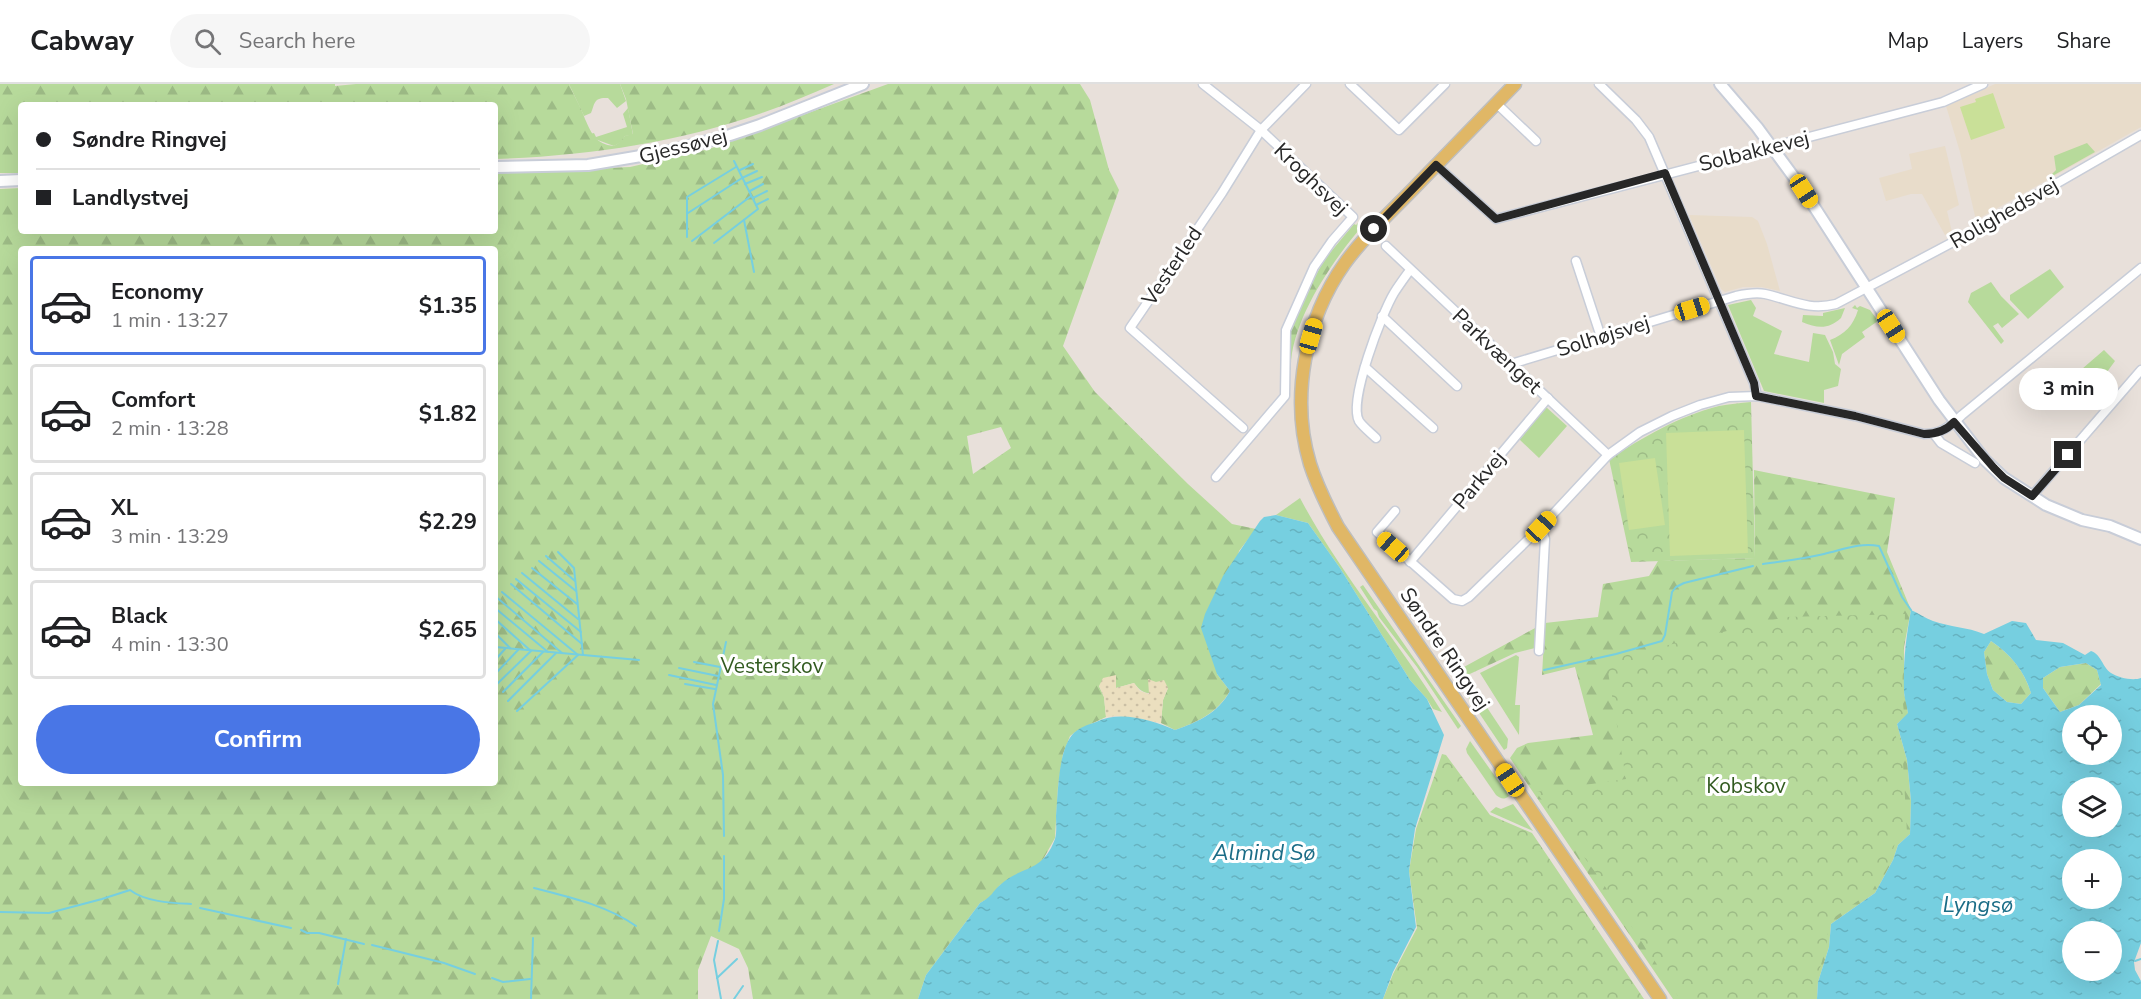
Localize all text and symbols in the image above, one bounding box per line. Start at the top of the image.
search box [170,14,590,68]
text: Cabway [30,22,134,60]
icon: search [191,25,224,58]
text: Search here [239,26,355,56]
text: Map [1887,27,1929,55]
text: Layers [1962,27,2023,55]
text: Share [2056,27,2111,55]
street label: Gjessøvej [636,122,730,170]
street label: Solbakkevej [1696,124,1812,178]
text: Søndre Ringvej [72,125,227,155]
street label: Kroghsvej [1268,137,1354,221]
car [1787,171,1821,211]
street label: Rolighedsvej [1945,171,2063,255]
text: Landlystvej [72,183,189,213]
route start [1360,215,1387,242]
street label: Vesterled [1135,221,1209,312]
text: Economy [111,277,203,307]
icon: car [39,279,93,333]
text: $1.35 [419,291,477,321]
car [1672,295,1712,323]
street label: Parkvænget [1446,302,1548,400]
car [1874,306,1908,346]
text: 1 min · 13:27 [111,307,229,334]
street label: Solhøjsvej [1553,309,1653,363]
car [1297,316,1325,356]
callout: 3 min [2018,368,2118,410]
text: 3 min [2043,375,2094,402]
text: Comfort [111,385,195,415]
icon: car [39,387,93,441]
text: $1.82 [419,399,477,429]
text: 2 min · 13:28 [111,415,229,442]
route end [2054,441,2081,468]
street label: Parkvej [1446,445,1512,515]
text: XL [111,493,138,523]
icon: car [39,495,93,549]
text: $2.29 [419,507,477,537]
car [1522,508,1560,546]
text: 3 min · 13:29 [111,523,229,550]
car [1374,528,1412,566]
street label: Søndre Ringvej [1394,582,1496,716]
text: Black [111,601,167,631]
icon: car [39,603,93,657]
text: $2.65 [419,615,477,645]
text: 4 min · 13:30 [111,631,229,658]
park label: Vesterskov [720,652,824,680]
button: Confirm [36,705,480,774]
map controls [2062,705,2122,981]
button: locate [2062,705,2122,765]
car [1492,760,1528,800]
park label: Kobskov [1706,772,1786,800]
button: layers [2062,777,2122,837]
water label: Almind Sø [1211,838,1316,868]
button: + [2062,849,2122,909]
water label: Lyngsø [1943,890,2013,920]
button: − [2062,921,2122,981]

